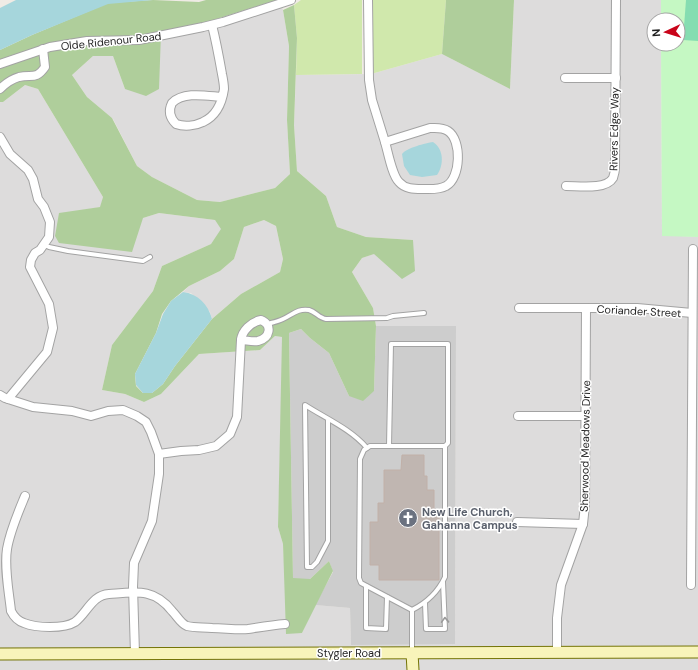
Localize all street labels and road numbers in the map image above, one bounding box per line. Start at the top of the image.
street label: Olde Ridenour Road [60,29,162,53]
street label: Rivers Edge Way [606,87,622,171]
street label: Coriander Street [596,302,682,320]
street label: Sherwood Meadows Drive [577,380,593,512]
street label: Stygler Road [317,646,381,660]

